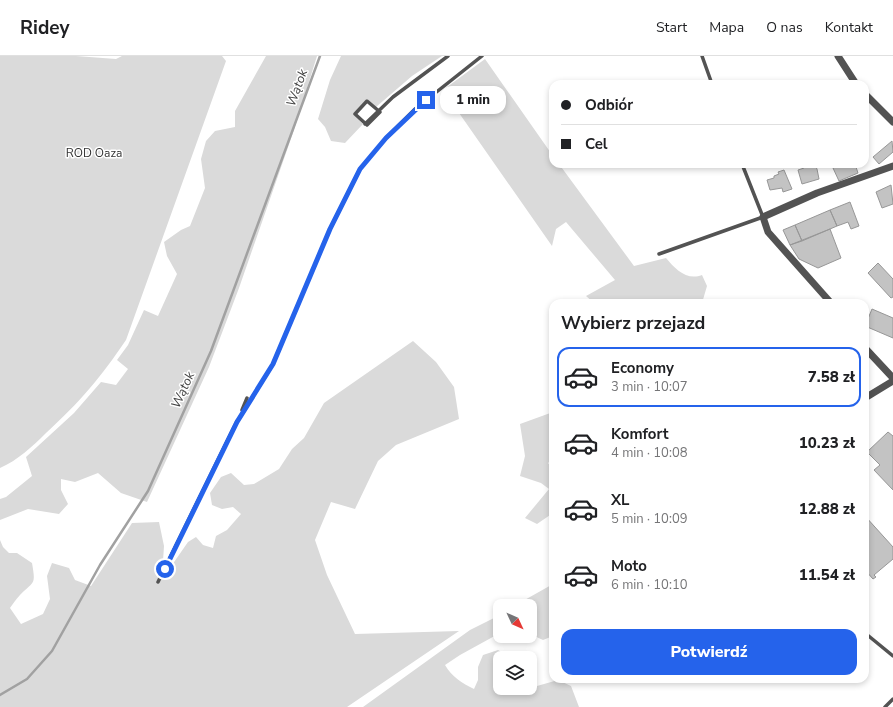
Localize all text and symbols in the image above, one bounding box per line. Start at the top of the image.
text: Ridey [20,15,69,41]
text: Start [656,18,687,37]
text: Mapa [709,18,744,37]
text: O nas [766,18,803,37]
text: Kontakt [825,18,873,37]
water label: Wątok [282,66,312,109]
callout: 1 min [440,86,506,114]
route end [417,91,435,109]
text: 1 min [456,91,490,109]
text: Odbiór [585,95,633,115]
text: Cel [585,134,608,154]
park label: ROD Oaza [66,145,122,161]
text: Wybierz przejazd [561,311,705,335]
text: Economy [611,358,674,378]
icon: car [563,359,599,395]
text: 7.58 zł [808,367,855,387]
water label: Wątok [167,368,199,411]
text: 3 min · 10:07 [611,378,687,396]
text: Komfort [611,424,669,444]
icon: car [563,425,599,461]
text: 10.23 zł [799,433,855,453]
text: 4 min · 10:08 [611,444,687,462]
text: XL [611,490,630,510]
icon: car [563,491,599,527]
text: 12.88 zł [799,499,855,519]
text: 5 min · 10:09 [611,510,687,528]
text: Moto [611,556,647,576]
icon: car [563,557,599,593]
route start [156,560,174,578]
text: 11.54 zł [799,565,855,585]
text: 6 min · 10:10 [611,576,687,594]
north arrow [493,599,537,643]
map controls [493,599,537,695]
button: Potwierdź [561,629,857,675]
button: layers [493,651,537,695]

